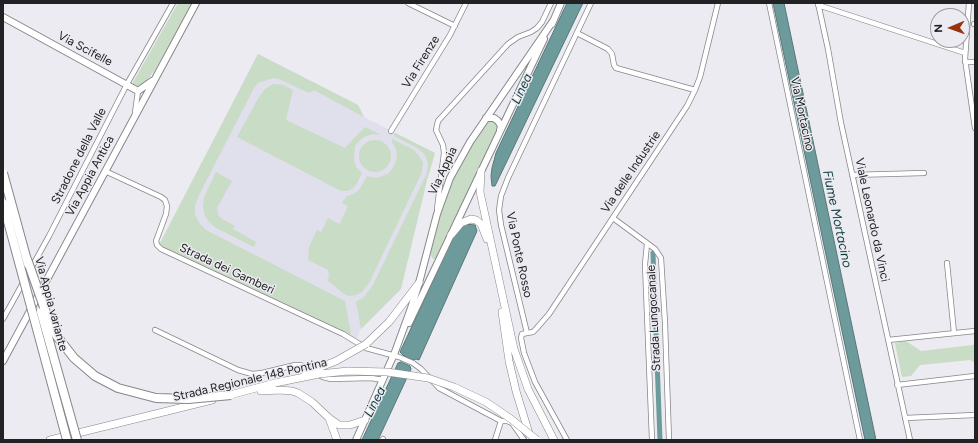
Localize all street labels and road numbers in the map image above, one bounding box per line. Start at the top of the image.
street label: Via Scifelle [55,29,115,69]
street label: Via Firenze [399,33,443,91]
street label: Via Mortacino [787,76,817,152]
street label: Stradone della Valle [49,105,109,207]
street label: Via delle Industrie [598,128,664,216]
street label: Via Appia Antica [63,133,117,219]
street label: Via Appia [426,145,460,197]
street label: Viale Leonardo da Vinci [852,157,892,283]
street label: Via Ponte Rosso [503,211,535,299]
street label: Strada dei Gamberi [177,241,277,297]
street label: Via Appia variante [31,255,71,353]
street label: Strada Lungocanale [644,264,664,372]
street label: Strada Regionale 148 Pontina [172,355,328,405]

